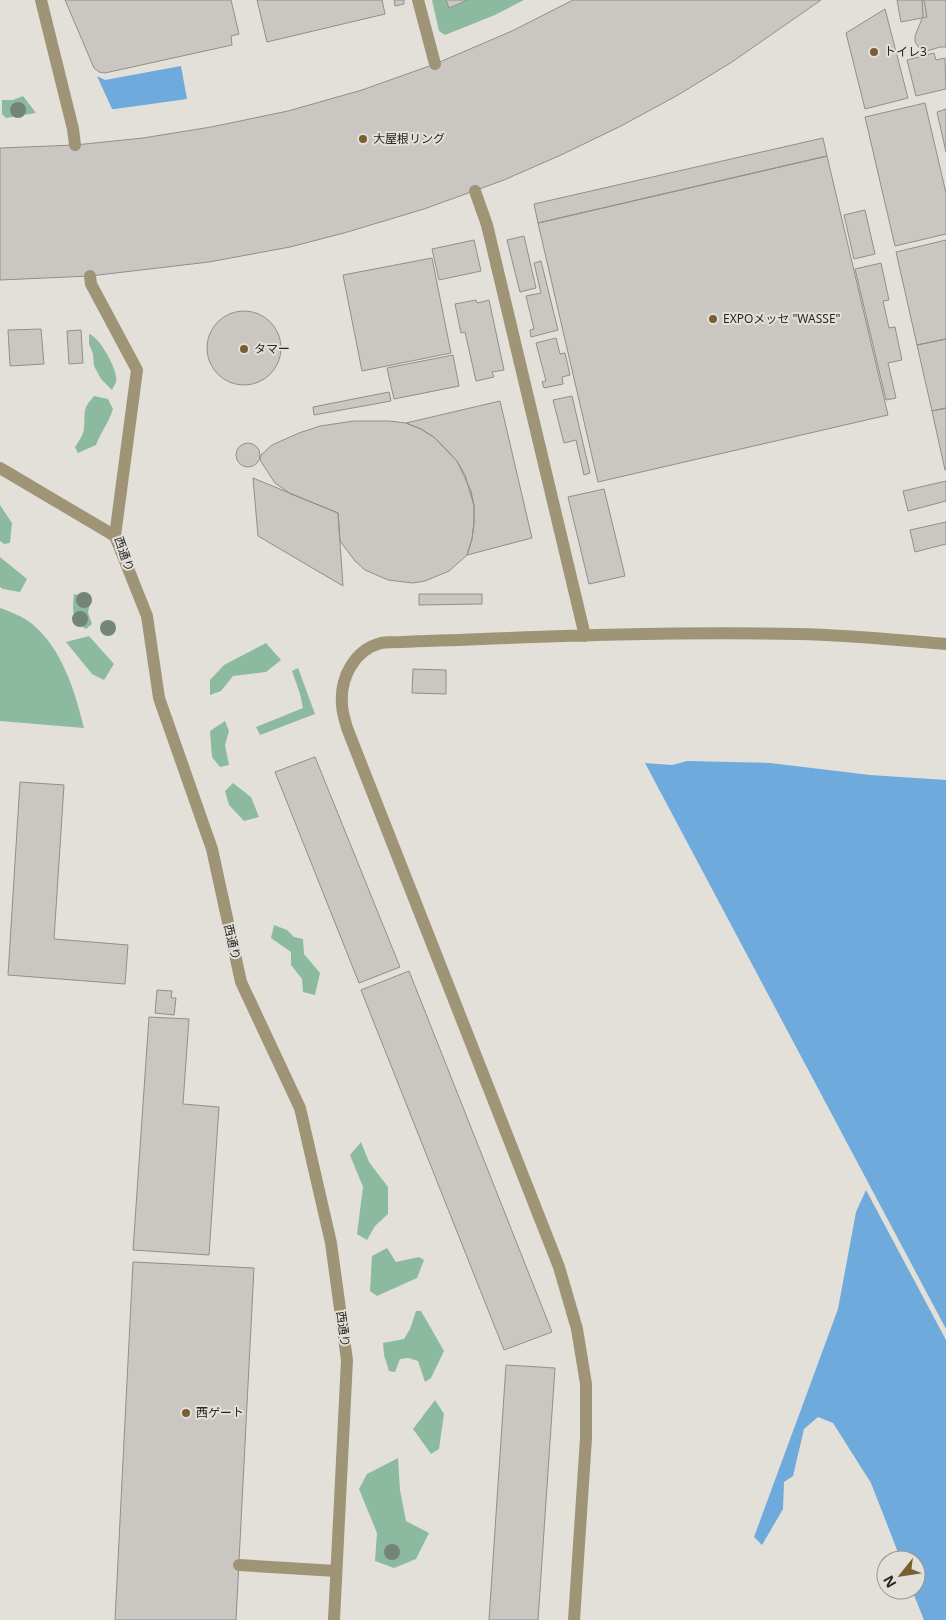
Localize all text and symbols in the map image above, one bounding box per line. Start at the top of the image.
place label: トイレ3 [884,43,927,60]
marker: トイレ3 [868,46,880,58]
place label: 大屋根リング [373,130,445,147]
marker: 大屋根リング [357,133,369,145]
place label: EXPOメッセ "WASSE" [723,310,841,327]
marker: EXPOメッセ "WASSE" [707,313,719,325]
place label: タマー [254,340,290,357]
marker: タマー [238,343,250,355]
street label: 西通り [111,534,138,574]
street label: 西通り [220,922,245,961]
street label: 西通り [333,1310,354,1348]
place label: 西ゲート [196,1404,244,1421]
marker: 西ゲート [180,1407,192,1419]
north arrow [876,1550,926,1600]
text: N [878,1572,900,1591]

